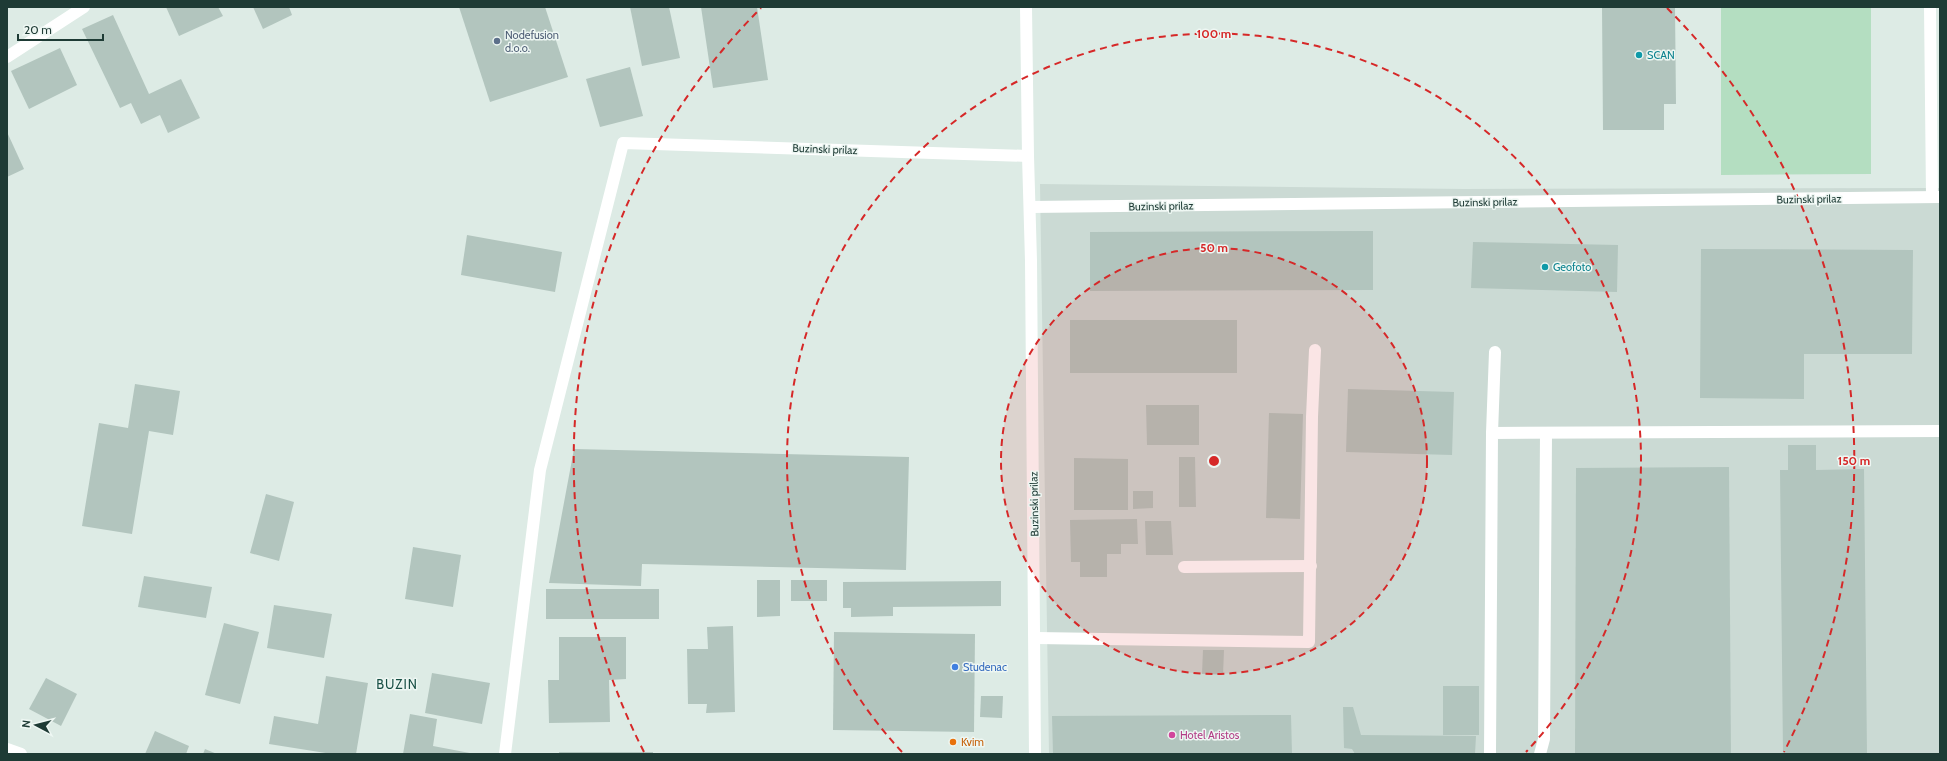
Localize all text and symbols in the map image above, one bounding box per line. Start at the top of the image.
scale bar [18,16,103,42]
text: 20 m [24,22,52,37]
text: 100 m [1197,26,1231,41]
place label: Nodefusion d.o.o. [505,28,559,55]
marker: Nodefusion d.o.o. [492,36,502,46]
place label: SCAN [1647,48,1675,62]
marker: SCAN [1634,50,1644,60]
street label: Buzinski prilaz [792,141,858,157]
street label: Buzinski prilaz [1776,191,1842,207]
street label: Buzinski prilaz [1452,194,1518,210]
street label: Buzinski prilaz [1128,198,1194,214]
text: 50 m [1200,240,1228,255]
place label: Geofoto [1553,260,1591,274]
marker: Geofoto [1540,262,1550,272]
text: 150 m [1838,453,1870,468]
centre of rings [1207,454,1221,468]
street label: Buzinski prilaz [1026,471,1042,537]
place label: Studenac [963,660,1007,674]
marker: Studenac [950,662,960,672]
district label: BUZIN [376,676,418,692]
north arrow [16,705,56,745]
text: N [19,719,33,728]
place label: Hotel Aristos [1180,728,1240,742]
marker: Hotel Aristos [1167,730,1177,740]
place label: Kvim [961,735,984,749]
marker: Kvim [948,737,958,747]

